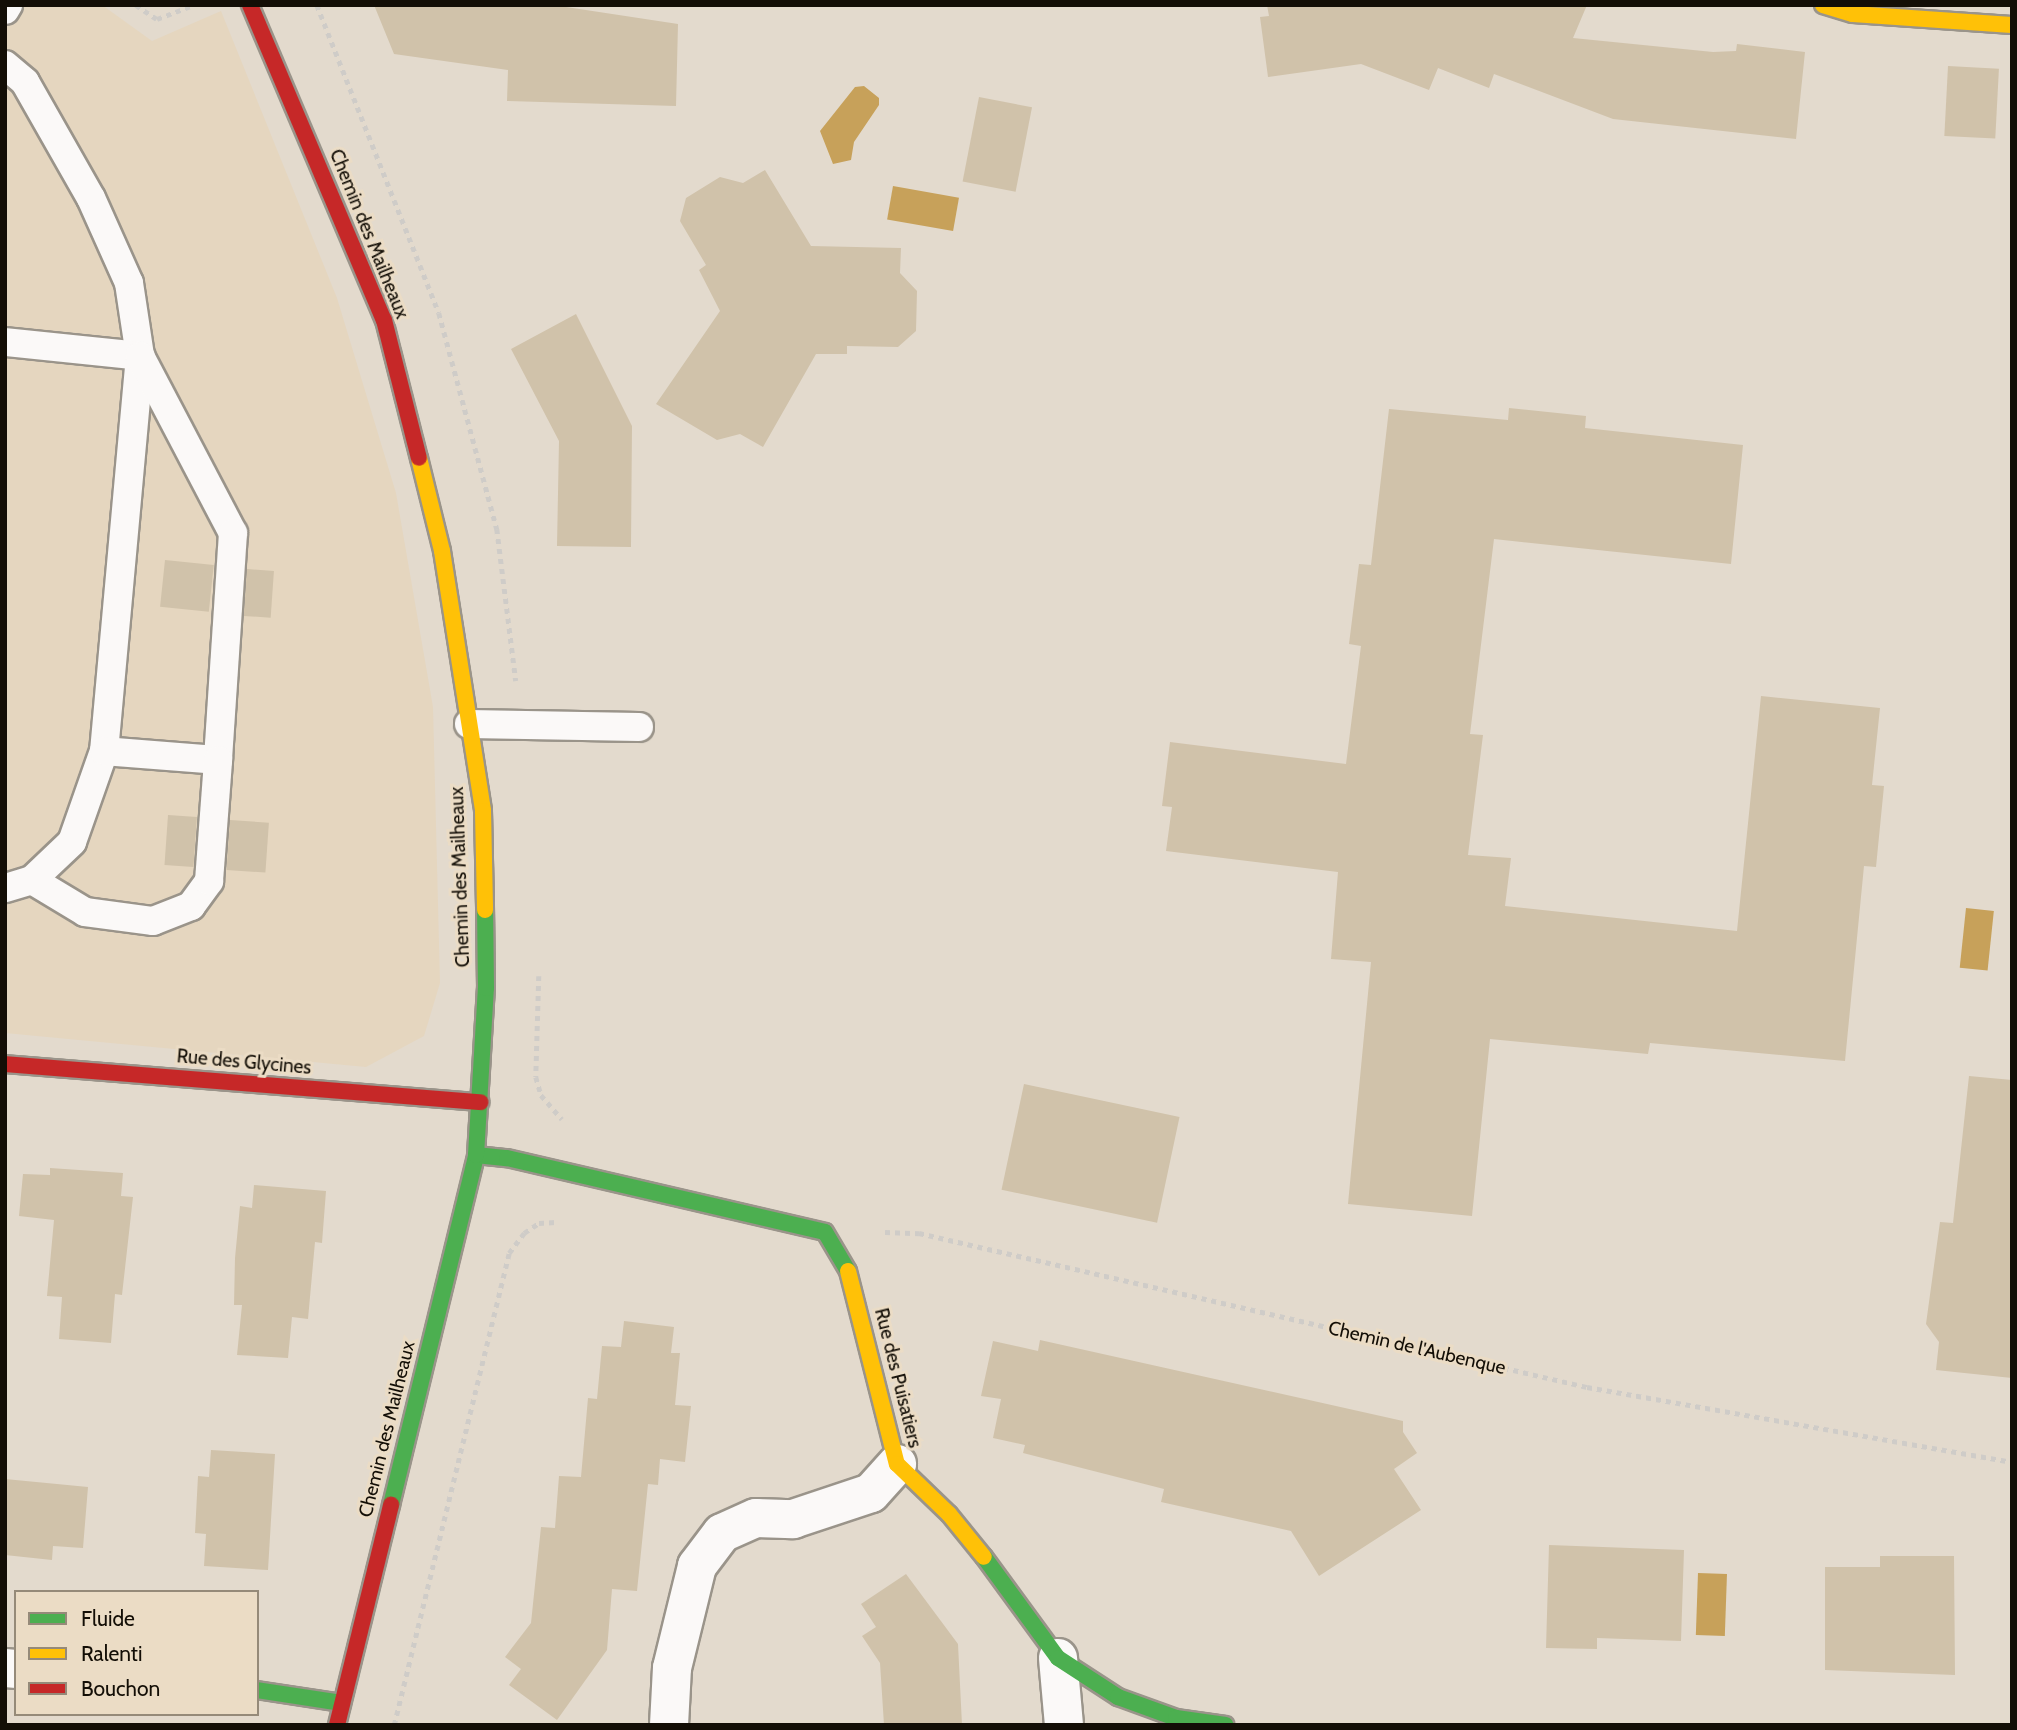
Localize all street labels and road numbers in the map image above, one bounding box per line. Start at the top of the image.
street label: Chemin des Mailheaux [325,146,413,322]
street label: Chemin des Mailheaux [445,786,475,968]
street label: Rue des Glycines [176,1045,312,1079]
street label: Rue des Puisatiers [870,1306,926,1450]
street label: Chemin de l'Aubenque [1326,1317,1508,1379]
street label: Chemin des Mailheaux [354,1339,420,1519]

